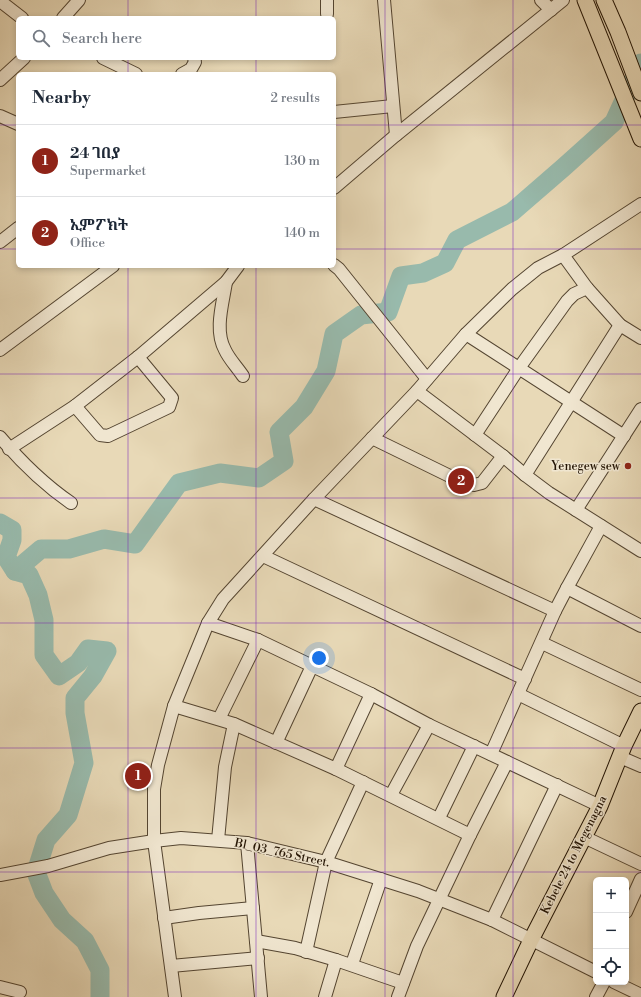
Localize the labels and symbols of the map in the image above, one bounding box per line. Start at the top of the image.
place label: Yenegew sew [550,459,621,474]
marker: Yenegew sew [623,461,633,471]
pin: 2 [448,466,474,496]
your location [309,648,329,668]
pin: 1 [125,761,151,791]
street label: Kebele 24 to Megenagna [538,792,611,917]
street label: Bl_03_765 Street. [232,835,331,870]

